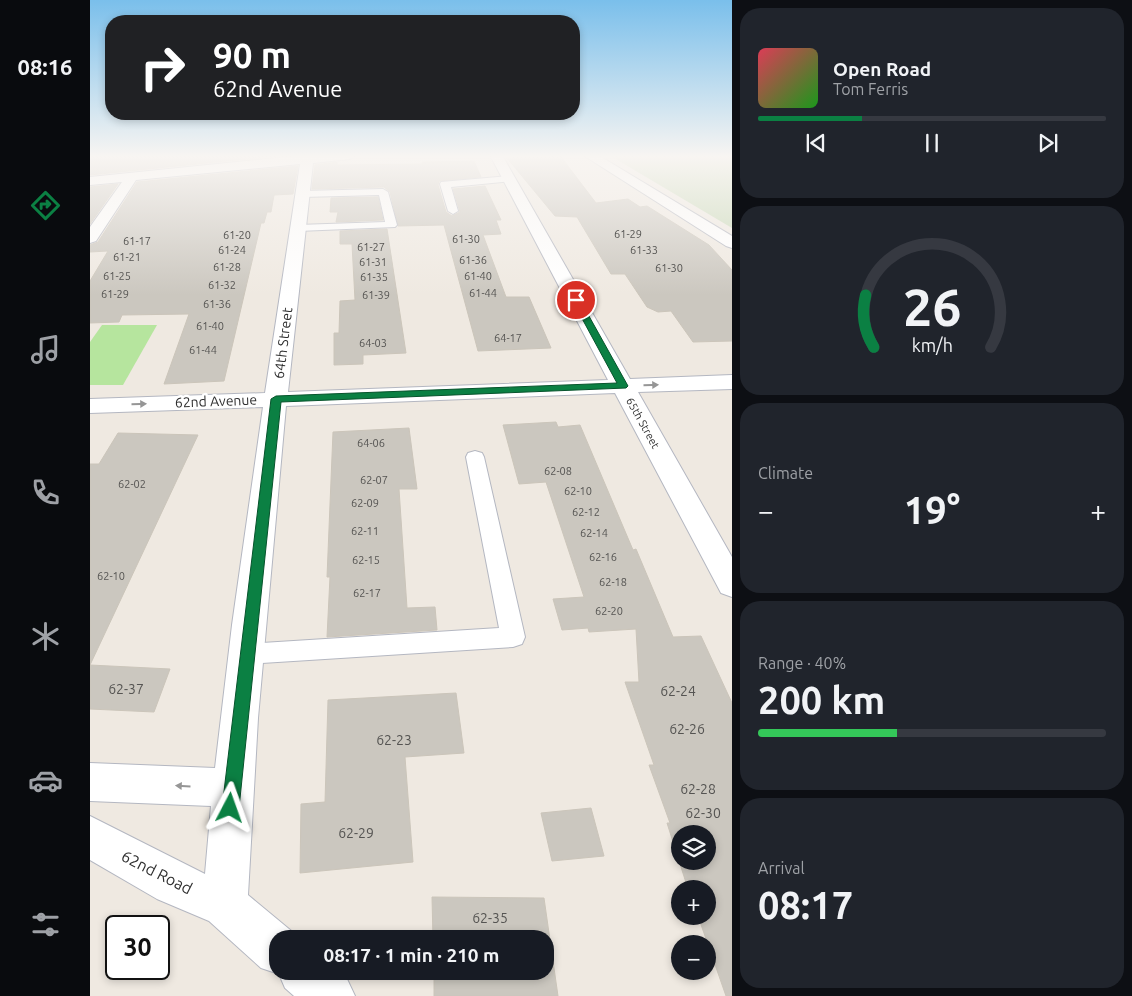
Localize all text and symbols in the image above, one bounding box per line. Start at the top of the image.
icon: right [130,35,195,100]
text: 90 m [213,35,291,75]
text: 08:16 [17,54,73,79]
text: Open Road [833,58,931,80]
text: 62nd Avenue [213,76,342,101]
text: Tom Ferris [833,80,908,98]
icon: previous [802,129,830,157]
icon: pause [918,129,946,157]
icon: next [1034,129,1062,157]
icon: directions [28,188,63,223]
house number: 61-29 [614,228,642,240]
house number: 61-20 [223,229,251,241]
house number: 61-30 [452,233,480,245]
house number: 61-17 [123,235,151,247]
house number: 61-27 [357,241,385,253]
house number: 61-24 [218,244,246,256]
house number: 61-33 [630,244,658,256]
house number: 61-21 [113,251,141,263]
house number: 61-36 [459,254,487,266]
house number: 61-31 [359,256,387,268]
house number: 61-28 [213,261,241,273]
house number: 61-30 [655,262,683,274]
house number: 61-25 [103,270,131,282]
house number: 61-40 [464,270,492,282]
house number: 61-35 [360,271,388,283]
text: 26 [903,278,961,336]
house number: 61-32 [208,279,236,291]
pin [555,279,597,321]
icon: arrive [562,286,590,314]
house number: 61-44 [469,287,497,299]
house number: 61-29 [101,288,129,300]
house number: 61-39 [362,289,390,301]
house number: 61-36 [203,298,231,310]
street label: 64th Street [271,306,295,380]
house number: 61-40 [196,320,224,332]
icon: music [28,332,63,367]
house number: 64-17 [494,332,522,344]
text: km/h [911,335,953,355]
house number: 64-03 [359,337,387,349]
house number: 61-44 [189,344,217,356]
one-way arrow [643,380,659,388]
street label: 62nd Avenue [175,392,257,410]
street label: 65th Street [624,395,662,451]
one-way arrow [131,400,147,408]
house number: 64-06 [357,437,385,449]
text: Climate [758,464,813,482]
house number: 62-08 [544,465,572,477]
house number: 62-07 [360,474,388,486]
icon: phone [28,475,63,510]
house number: 62-02 [118,478,146,490]
house number: 62-10 [564,485,592,497]
text: 19° [904,489,960,531]
text: − [758,495,774,526]
text: + [1090,495,1106,526]
house number: 62-09 [351,497,379,509]
house number: 62-12 [572,506,600,518]
house number: 62-11 [351,525,379,537]
house number: 62-14 [580,527,608,539]
house number: 62-16 [589,551,617,563]
house number: 62-15 [352,554,380,566]
house number: 62-10 [97,570,125,582]
house number: 62-18 [599,576,627,588]
house number: 62-17 [353,587,381,599]
house number: 62-20 [595,605,623,617]
icon: climate [28,619,63,654]
text: Range · 40% [758,654,846,672]
text: 200 km [758,679,885,721]
house number: 62-37 [108,681,144,697]
house number: 62-24 [660,683,696,699]
house number: 62-26 [669,721,705,737]
house number: 62-23 [376,732,412,748]
icon: car [28,763,63,798]
one-way arrow [175,781,191,789]
position arrow [203,781,255,833]
house number: 62-28 [680,781,716,797]
house number: 62-30 [685,805,721,821]
house number: 62-29 [338,825,374,841]
map controls [671,825,716,980]
button: layers [671,825,716,870]
street label: 62nd Road [119,846,195,898]
text: Arrival [758,859,805,877]
button: + [671,880,716,925]
text: 08:17 [758,884,853,926]
icon: filters [28,907,63,942]
house number: 62-35 [472,910,508,926]
speed limit sign: 30 [105,915,170,980]
button: − [671,935,716,980]
text: 08:17 · 1 min · 210 m [324,944,499,966]

